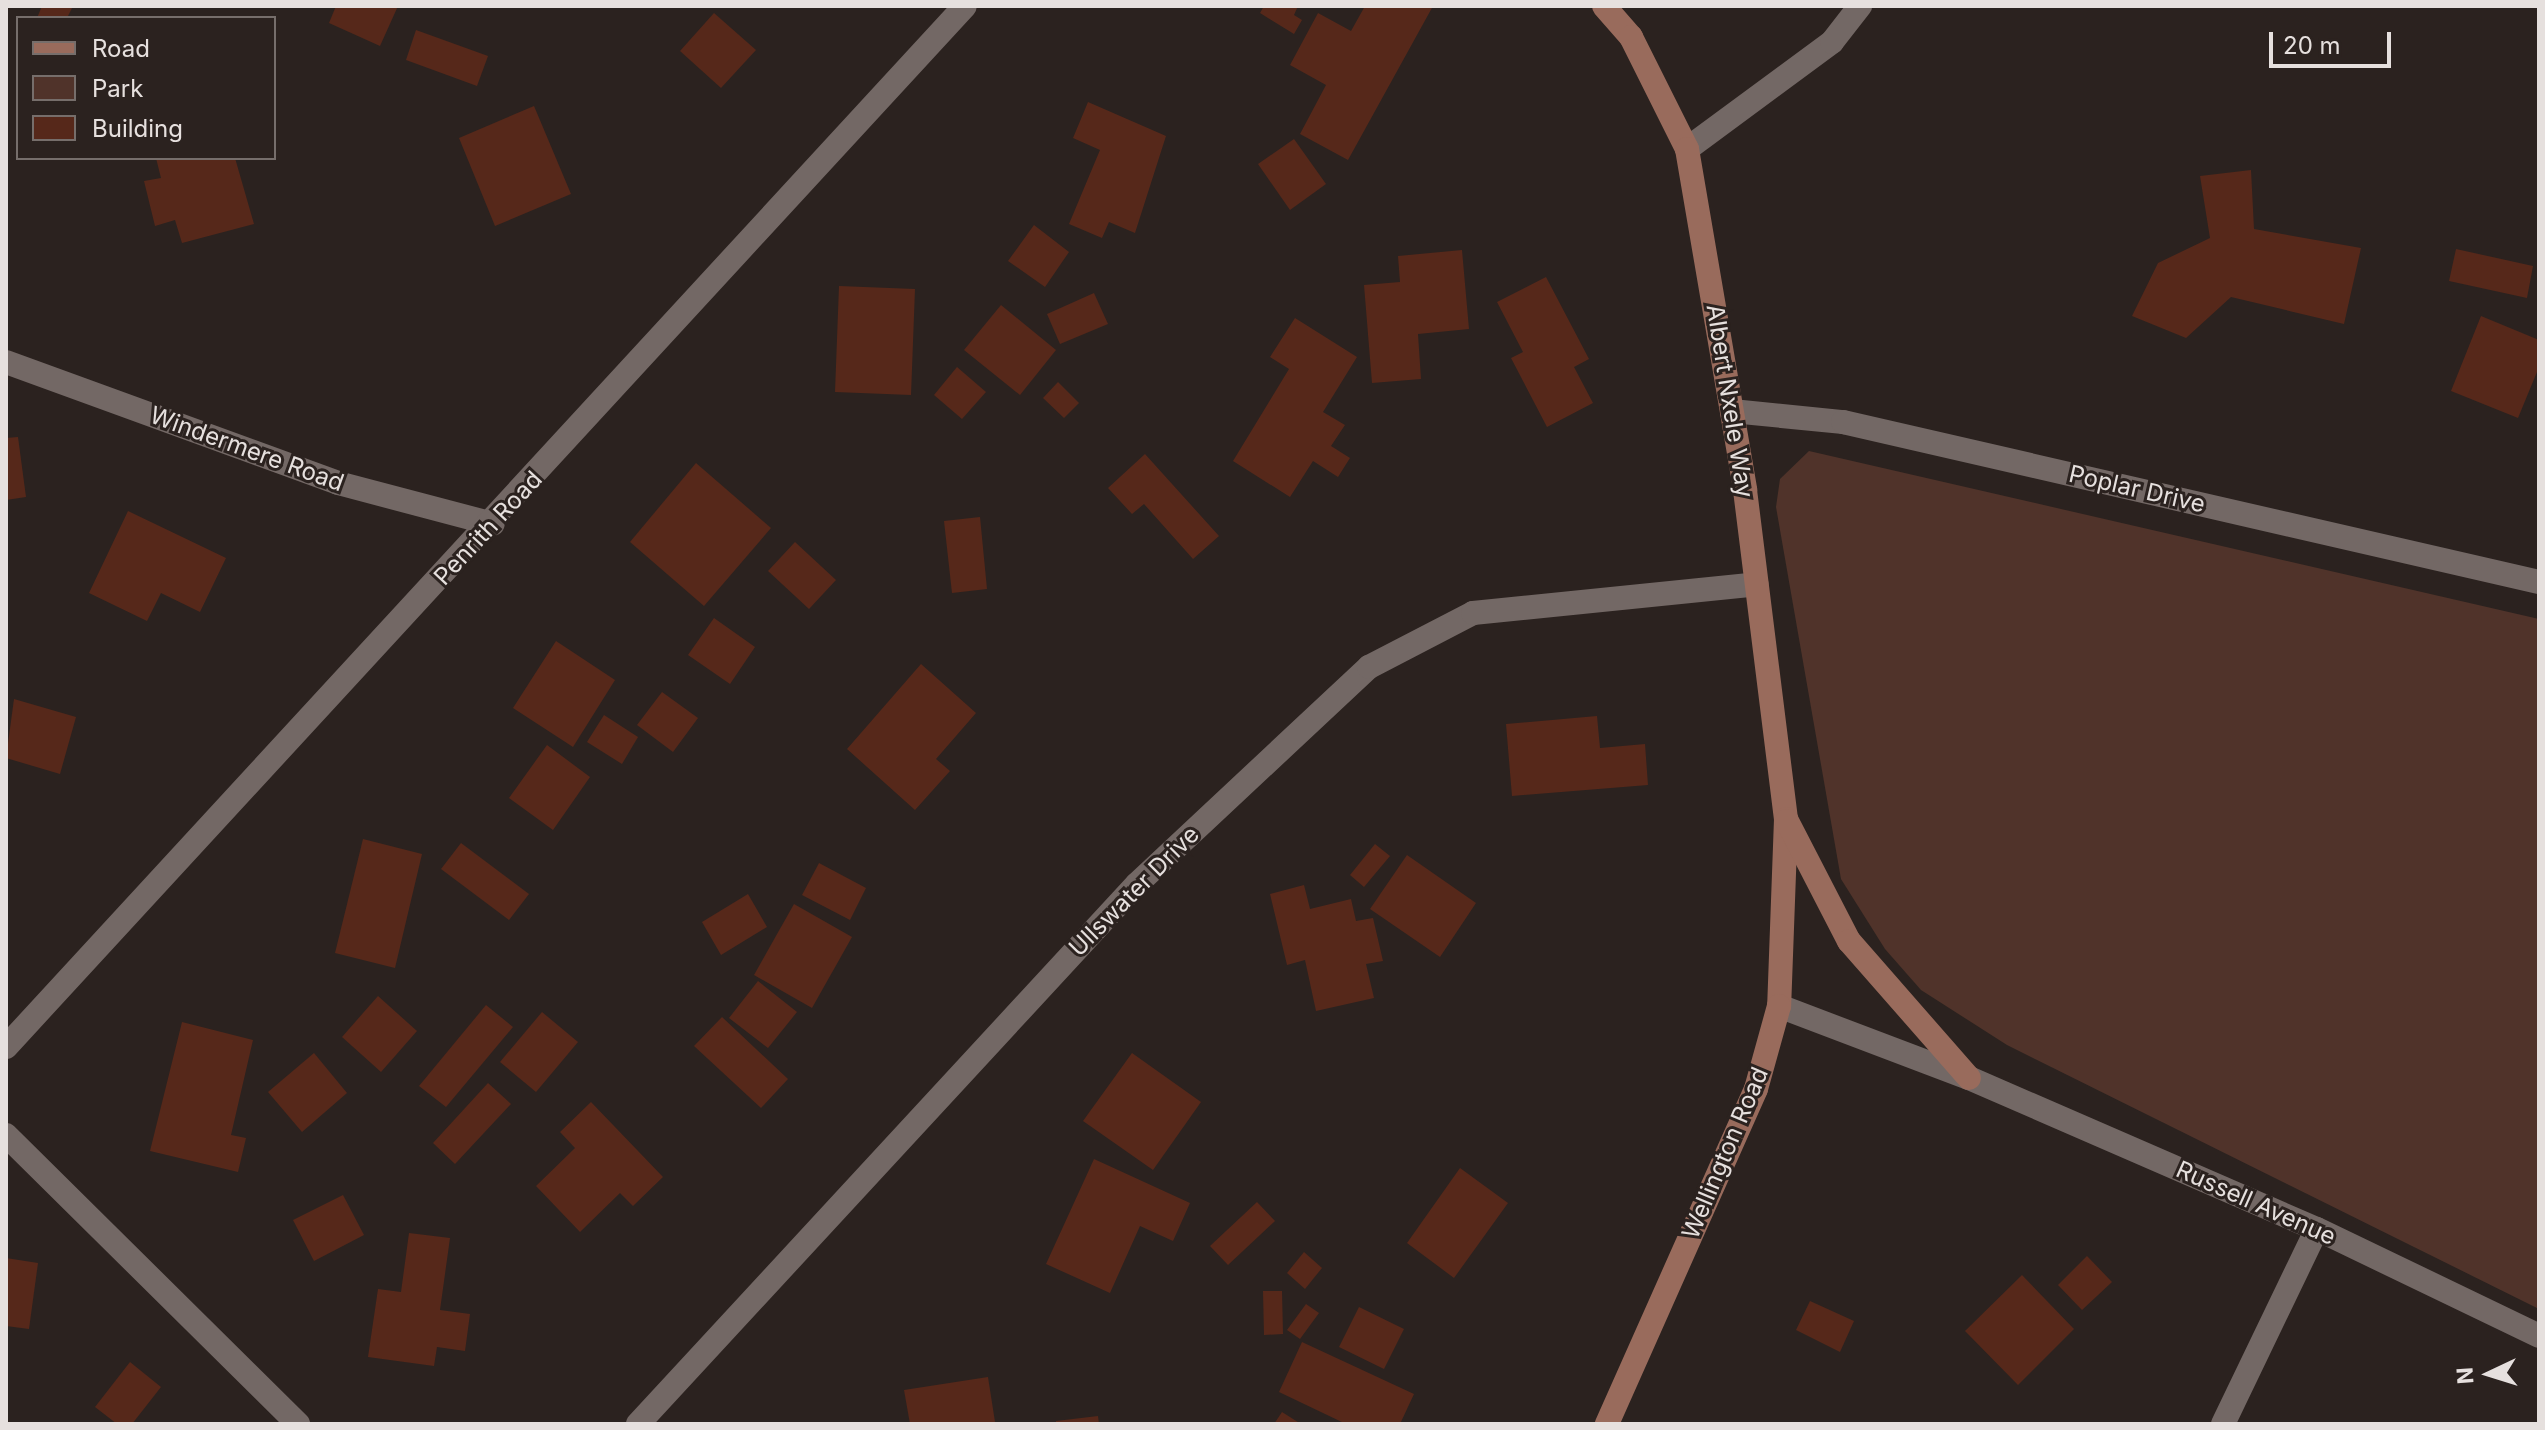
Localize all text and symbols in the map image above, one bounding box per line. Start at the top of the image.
legend [16,16,276,160]
scale bar [2273,16,2395,66]
text: 20 m [2283,31,2341,60]
text: Road [92,34,150,63]
text: Park [92,74,143,103]
text: Building [92,114,183,143]
street label: Albert Nxele Way [1701,302,1759,500]
street label: Windermere Road [146,401,348,497]
street label: Poplar Drive [2066,459,2208,519]
street label: Penrith Road [428,465,548,591]
street label: Ullswater Drive [1063,820,1205,962]
street label: Wellington Road [1676,1063,1774,1243]
street label: Russell Avenue [2172,1155,2340,1251]
north arrow [2449,1334,2529,1414]
text: N [2452,1366,2479,1385]

